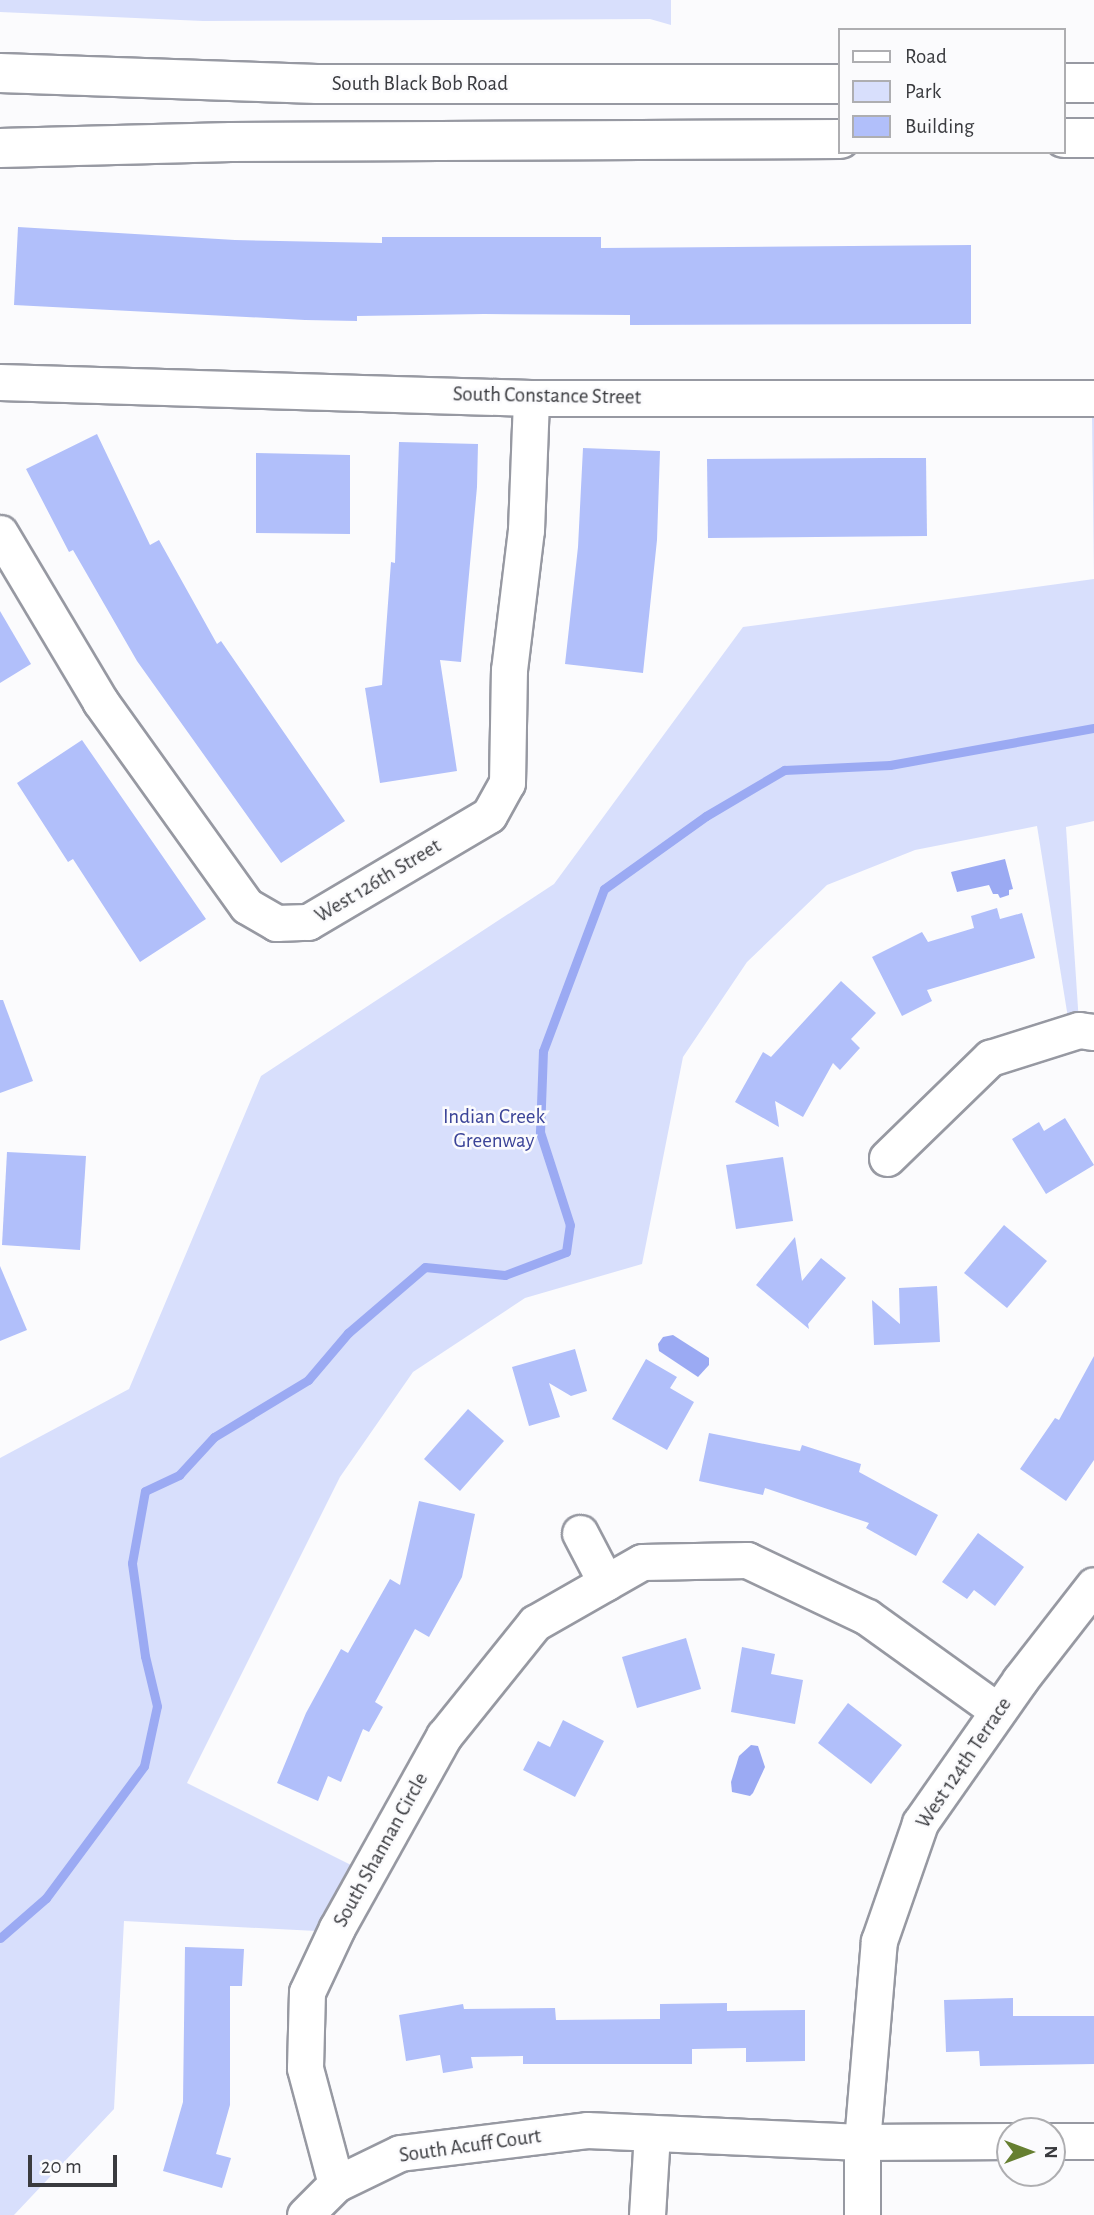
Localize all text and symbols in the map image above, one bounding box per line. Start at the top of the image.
legend [838,28,1066,154]
text: Road [905,46,947,67]
street label: South Black Bob Road [332,71,508,97]
text: Park [905,81,941,102]
text: Building [905,116,974,137]
street label: South Constance Street [453,382,641,410]
street label: West 126th Street [310,833,446,929]
park label: Indian Creek Greenway [443,1104,545,1154]
street label: West 124th Terrace [911,1693,1017,1833]
street label: South Shannan Circle [328,1768,434,1932]
north arrow [996,2117,1066,2187]
street label: South Acuff Court [397,2124,543,2168]
scale bar [32,2142,121,2186]
text: N [1041,2145,1060,2159]
text: 20 m [41,2156,82,2177]

